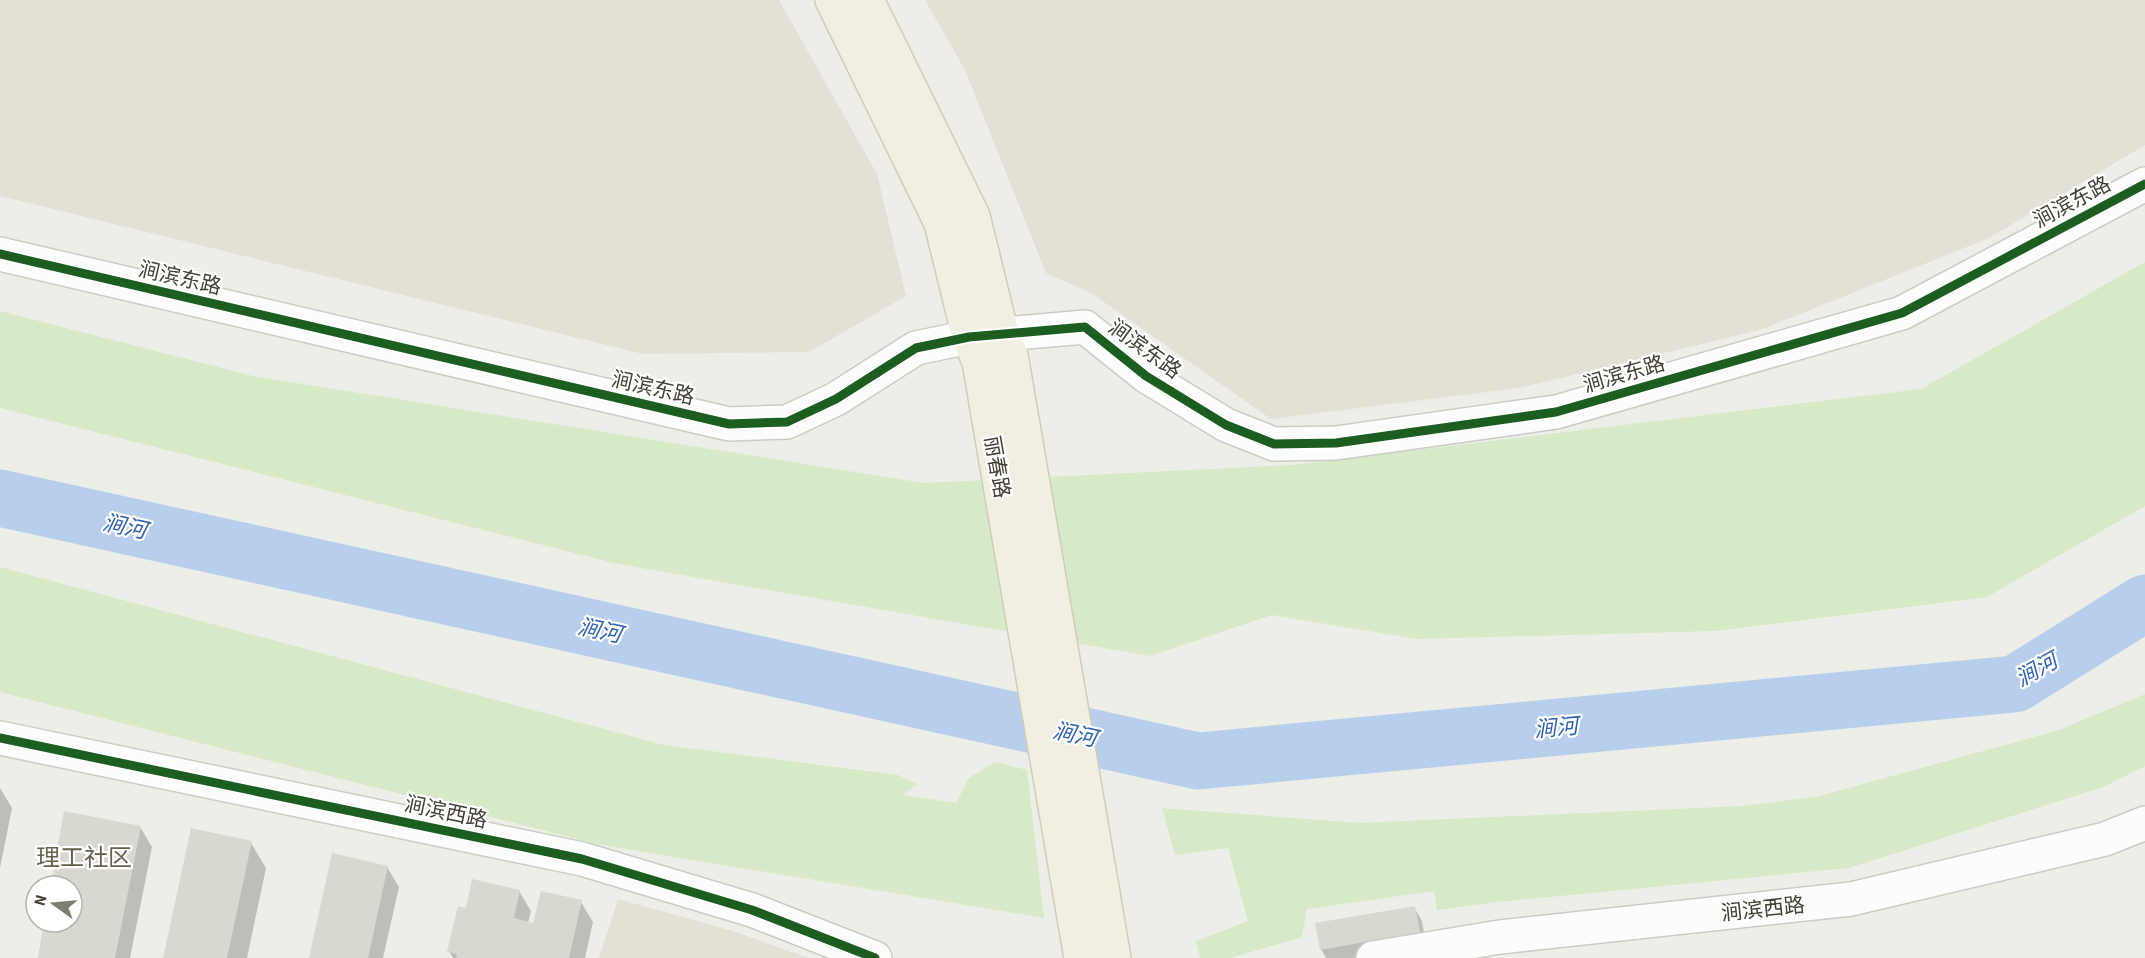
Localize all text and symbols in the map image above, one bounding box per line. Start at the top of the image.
street label: 涧滨东路 [2028,169,2116,235]
street label: 涧滨东路 [136,254,224,302]
street label: 涧滨东路 [1102,312,1188,386]
street label: 涧滨东路 [1579,348,1669,400]
street label: 涧滨东路 [609,364,697,412]
street label: 丽春路 [977,433,1017,501]
water label: 涧河 [100,507,154,548]
water label: 涧河 [575,611,629,652]
water label: 涧河 [2009,643,2067,695]
water label: 涧河 [1533,710,1583,746]
water label: 涧河 [1050,715,1104,756]
street label: 涧滨西路 [402,789,490,835]
district label: 理工社区 [36,841,132,876]
north arrow [24,874,84,934]
street label: 涧滨西路 [1720,890,1806,928]
text: N [28,892,52,908]

